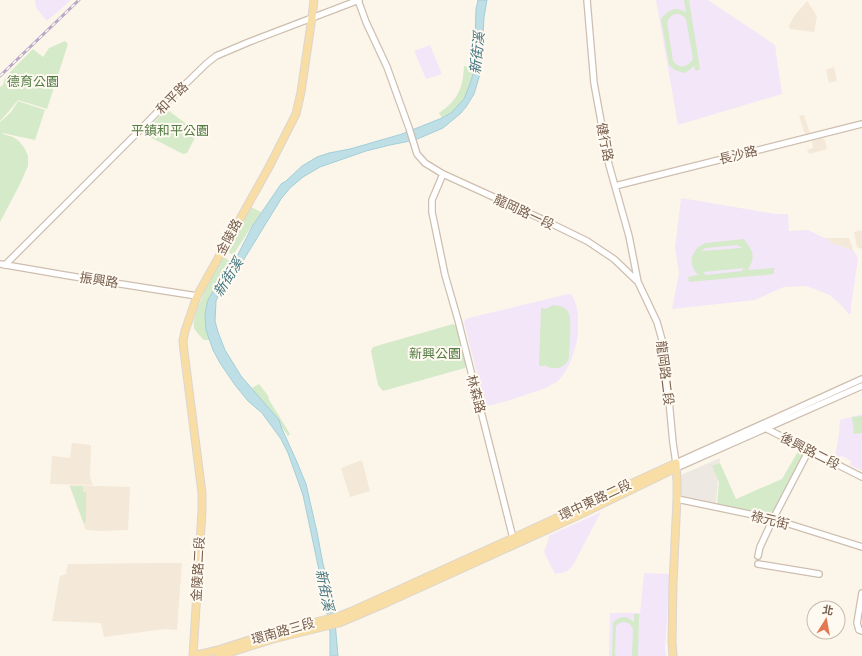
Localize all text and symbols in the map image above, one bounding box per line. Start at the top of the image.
water label: 新街溪 [465,29,489,75]
park label: 德育公園 [7,72,59,91]
street label: 和平路 [151,77,193,119]
park label: 平鎮和平公園 [131,121,209,140]
street label: 健行路 [592,121,618,163]
street label: 長沙路 [717,141,759,169]
street label: 龍岡路一段 [491,190,557,234]
street label: 金陵路 [211,215,247,259]
water label: 新街溪 [208,252,249,300]
street label: 振興路 [78,268,120,292]
street label: 龍岡路二段 [652,340,678,406]
park label: 新興公園 [409,344,461,363]
street label: 林森路 [462,373,490,415]
street label: 後興路二段 [777,428,843,474]
street label: 環中東路二段 [556,475,634,525]
street label: 祿元街 [749,506,791,534]
street label: 金陵路二段 [187,536,209,602]
water label: 新街溪 [311,567,339,614]
north arrow [806,600,846,640]
text: 北 [821,601,835,619]
street label: 環南路三段 [249,613,317,649]

